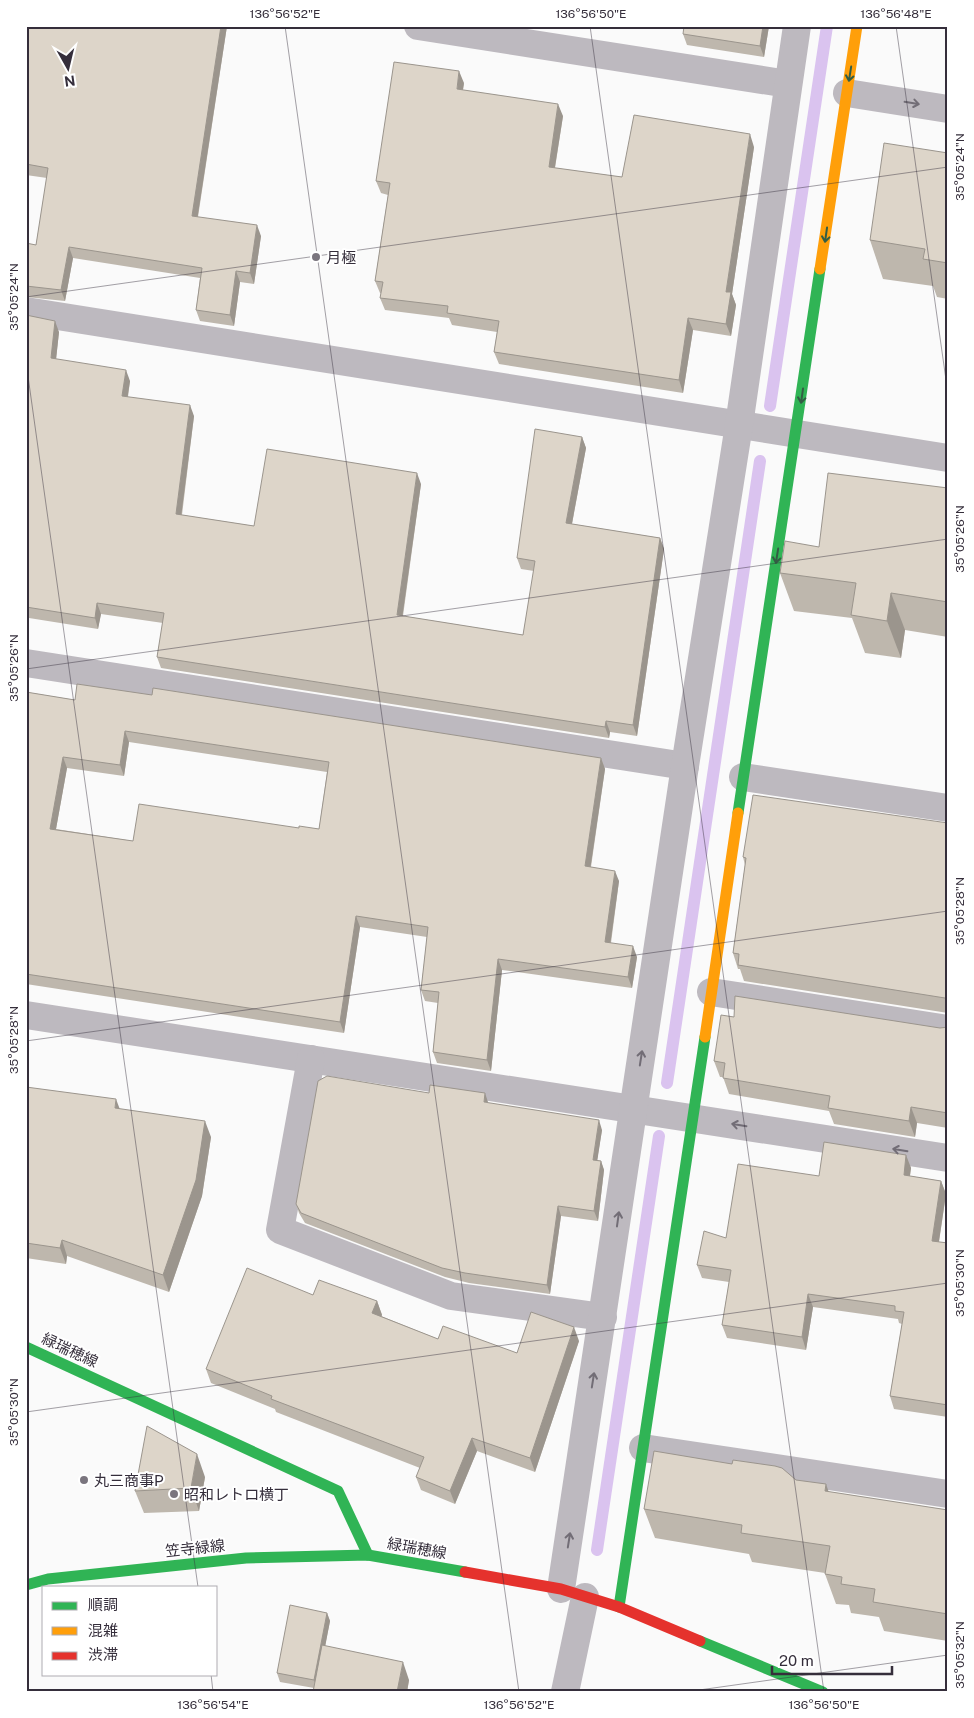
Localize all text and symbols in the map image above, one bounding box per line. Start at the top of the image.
text: 136°56'52"E [250,7,320,21]
text: 136°56'50"E [555,7,627,21]
text: 136°56'48"E [860,7,932,21]
north arrow [42,42,92,92]
one-way arrow [844,66,854,82]
text: N [63,72,76,90]
one-way arrow [904,98,920,108]
text: 35°05'24"N [953,133,967,201]
one-way arrow [820,227,830,243]
place label: 月極 [326,249,356,266]
marker: 月極 [310,251,322,263]
text: 35°05'24"N [7,263,21,331]
one-way arrow [796,388,806,404]
text: 35°05'26"N [953,505,967,573]
one-way arrow [771,548,781,564]
text: 35°05'26"N [7,634,21,702]
text: 35°05'28"N [953,877,967,945]
text: 35°05'28"N [7,1006,21,1074]
one-way arrow [637,1051,647,1067]
one-way arrow [731,1119,747,1129]
one-way arrow [892,1145,908,1155]
one-way arrow [613,1211,623,1227]
text: 35°05'30"N [953,1249,967,1317]
street label: 緑瑞穂線 [39,1330,101,1370]
one-way arrow [589,1372,599,1388]
text: 35°05'30"N [7,1378,21,1446]
place label: 丸三商事P [94,1472,164,1489]
marker: 丸三商事P [78,1474,90,1486]
place label: 昭和レトロ横丁 [184,1486,289,1503]
marker: 昭和レトロ横丁 [168,1488,180,1500]
one-way arrow [564,1533,574,1549]
street label: 緑瑞穂線 [386,1534,448,1562]
street label: 笠寺緑線 [164,1536,226,1560]
legend [42,1586,218,1676]
text: 順調 [88,1596,118,1613]
text: 35°05'32"N [953,1621,967,1689]
text: 混雑 [88,1622,118,1639]
scale bar [772,1643,892,1675]
text: 渋滞 [88,1646,118,1663]
text: 20 m [779,1652,814,1669]
text: 136°56'54"E [177,1698,249,1712]
text: 136°56'52"E [484,1698,554,1712]
text: 136°56'50"E [788,1698,860,1712]

